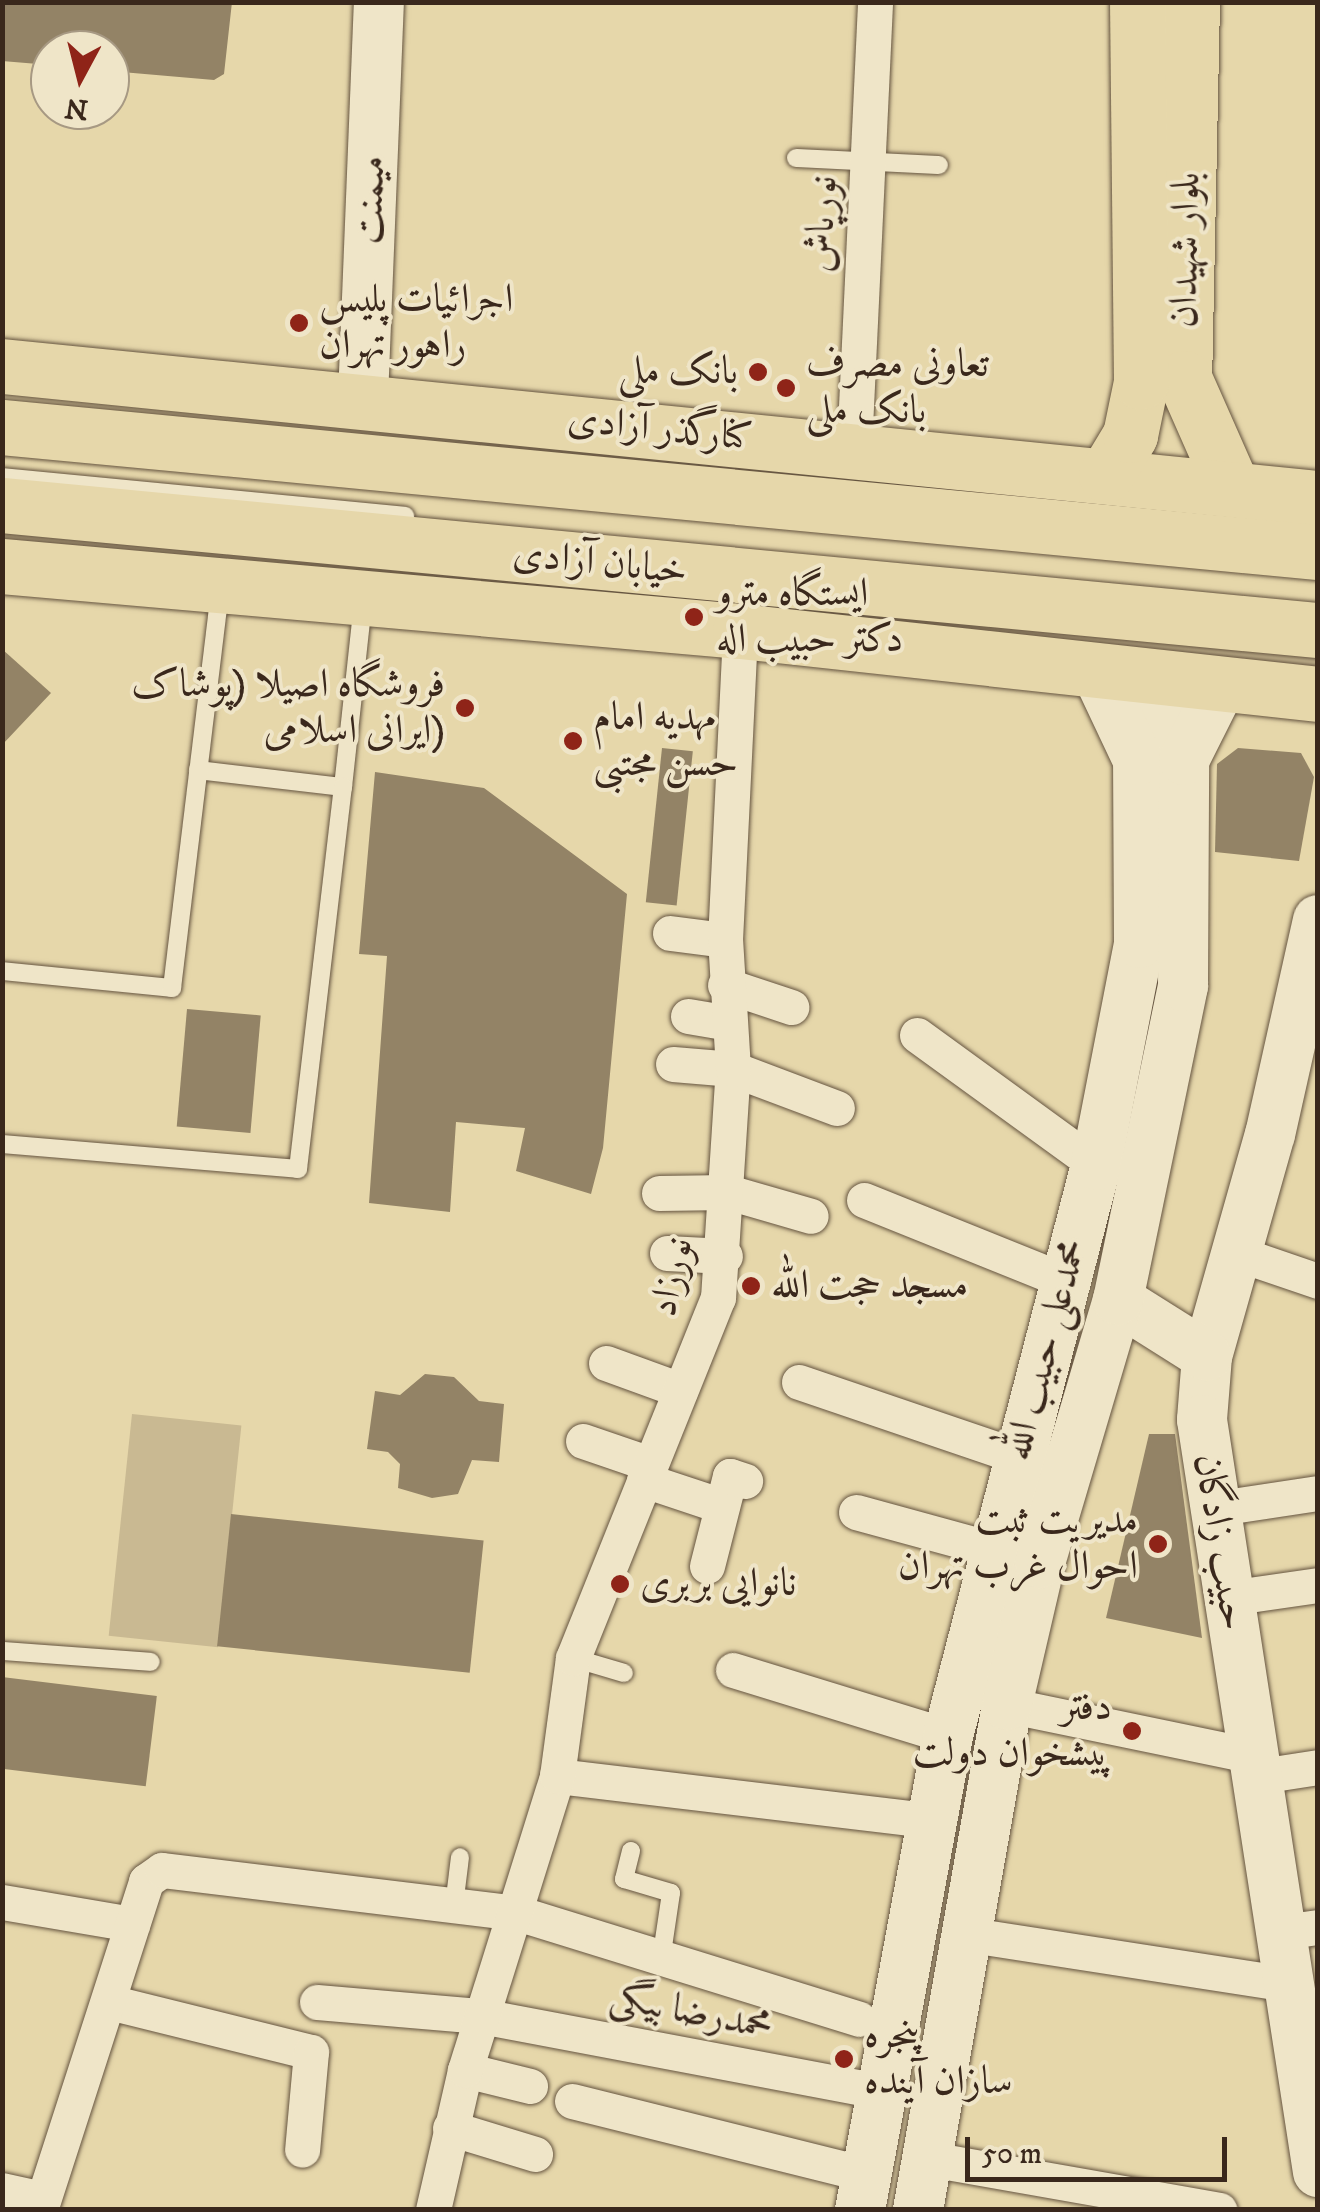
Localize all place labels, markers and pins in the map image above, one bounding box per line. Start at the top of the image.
place label: اجرائیات پلیس راهور تهران [319,276,513,370]
marker: اجرائیات پلیس راهور تهران [288,312,310,334]
place label: تعاونی مصرف بانک ملی [806,341,989,435]
place label: بانک ملی [618,348,738,396]
marker: بانک ملی [747,361,769,383]
marker: تعاونی مصرف بانک ملی [775,377,797,399]
place label: ایستگاه مترو دکتر حبیب اله [716,570,903,664]
marker: ایستگاه مترو دکتر حبیب اله [681,604,707,630]
place label: فروشگاه اصیلا (پوشاک ایرانی اسلامی) [131,661,445,755]
place label: مهدیه امام حسن مجتبی [593,694,738,788]
marker: فروشگاه اصیلا (پوشاک ایرانی اسلامی) [454,697,476,719]
marker: مهدیه امام حسن مجتبی [562,730,584,752]
place label: مسجد حجت الله [771,1262,968,1310]
marker: مسجد حجت الله [740,1275,762,1297]
place label: مدیریت ثبت احوال غرب تهران [898,1497,1138,1591]
marker: مدیریت ثبت احوال غرب تهران [1147,1533,1169,1555]
place label: نانوایی بربری [640,1560,797,1608]
marker: نانوایی بربری [609,1573,631,1595]
place label: دفتر پیشخوان دولت [912,1684,1112,1778]
marker: دفتر پیشخوان دولت [1121,1720,1143,1742]
place label: پنجره سازان آینده [864,2012,1013,2106]
marker: پنجره سازان آینده [833,2048,855,2070]

